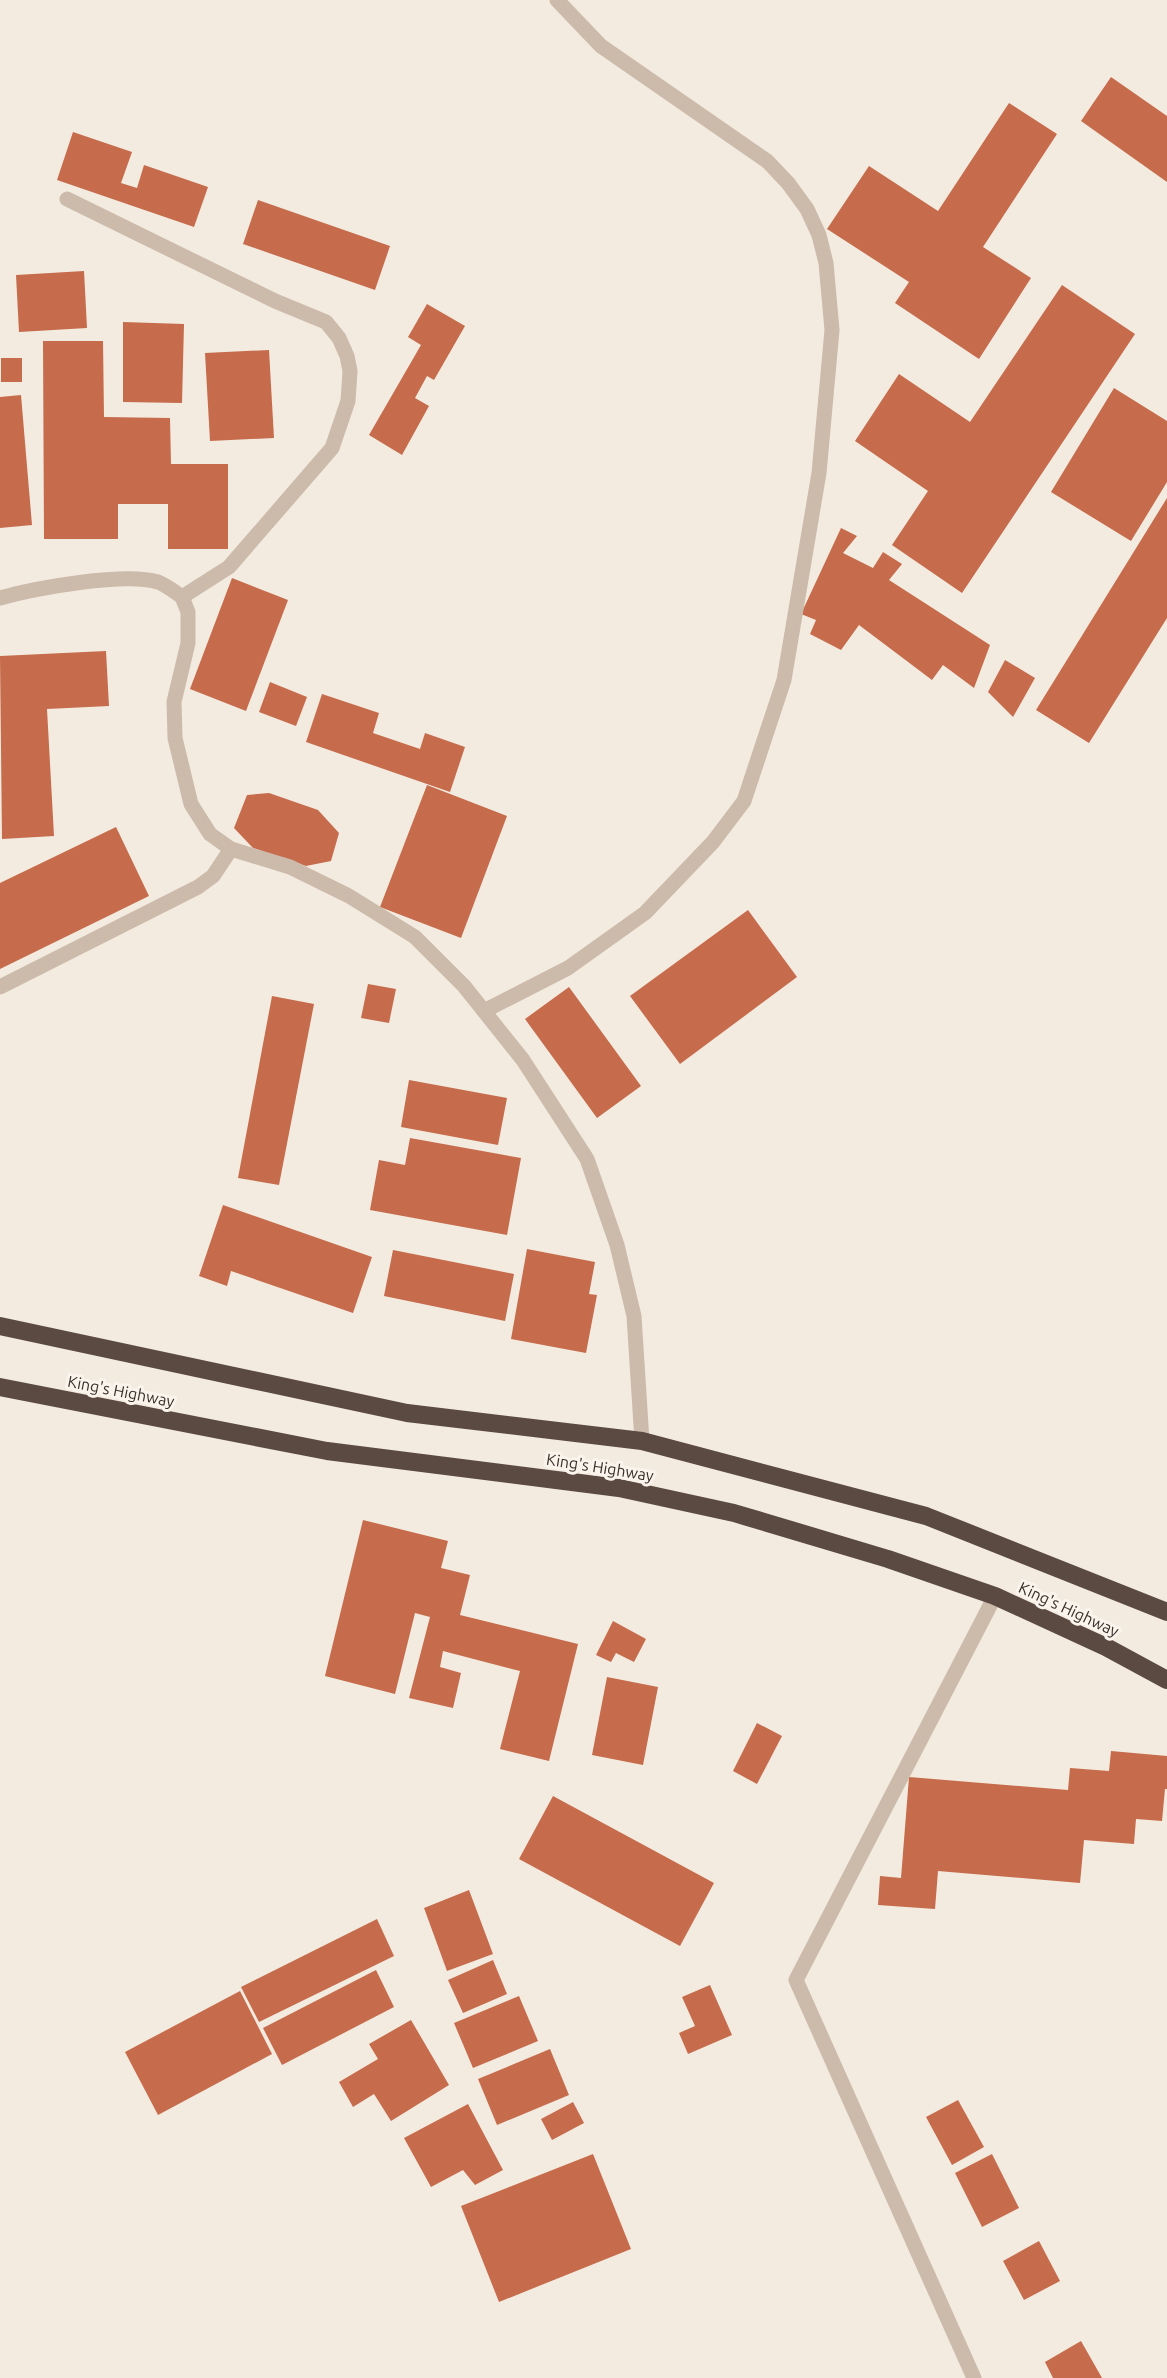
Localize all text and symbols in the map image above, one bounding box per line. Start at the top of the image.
street label: King's Highway [66,1372,176,1410]
street label: King's Highway [545,1450,655,1484]
street label: King's Highway [1016,1578,1122,1640]

